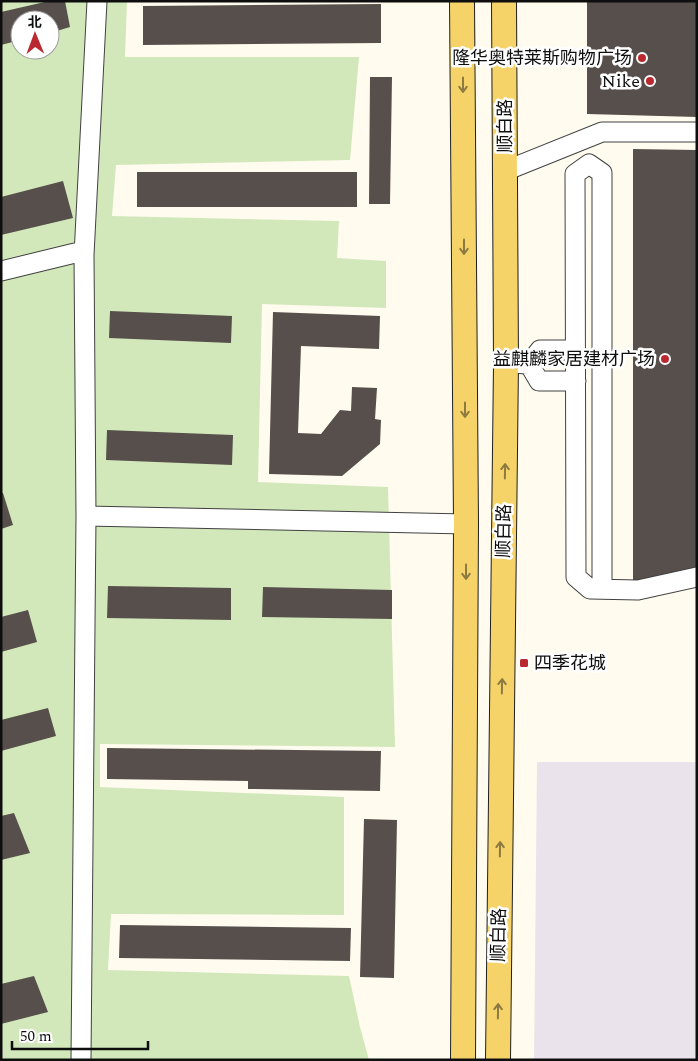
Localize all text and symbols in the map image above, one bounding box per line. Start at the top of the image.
north arrow [10,10,60,60]
text: 北 [28,12,42,33]
place label: 隆华奥特莱斯购物广场 [452,45,632,72]
marker: 隆华奥特莱斯购物广场 [636,52,648,64]
place label: Nike [602,68,640,95]
marker: Nike [644,75,656,87]
one-way arrow [458,76,468,93]
street label: 顺白路 [492,99,519,153]
one-way arrow [459,239,469,255]
place label: 益麒麟家居建材广场 [493,346,655,373]
marker: 益麒麟家居建材广场 [659,353,671,365]
one-way arrow [460,402,470,418]
one-way arrow [500,463,510,480]
street label: 顺白路 [490,504,518,558]
one-way arrow [461,564,470,580]
place label: 四季花城 [534,650,606,677]
marker: 四季花城 [518,657,530,669]
one-way arrow [497,678,507,694]
one-way arrow [495,841,505,857]
street label: 顺白路 [485,908,513,962]
one-way arrow [494,1003,503,1019]
scale bar [12,1018,149,1050]
text: 50 m [20,1025,52,1048]

